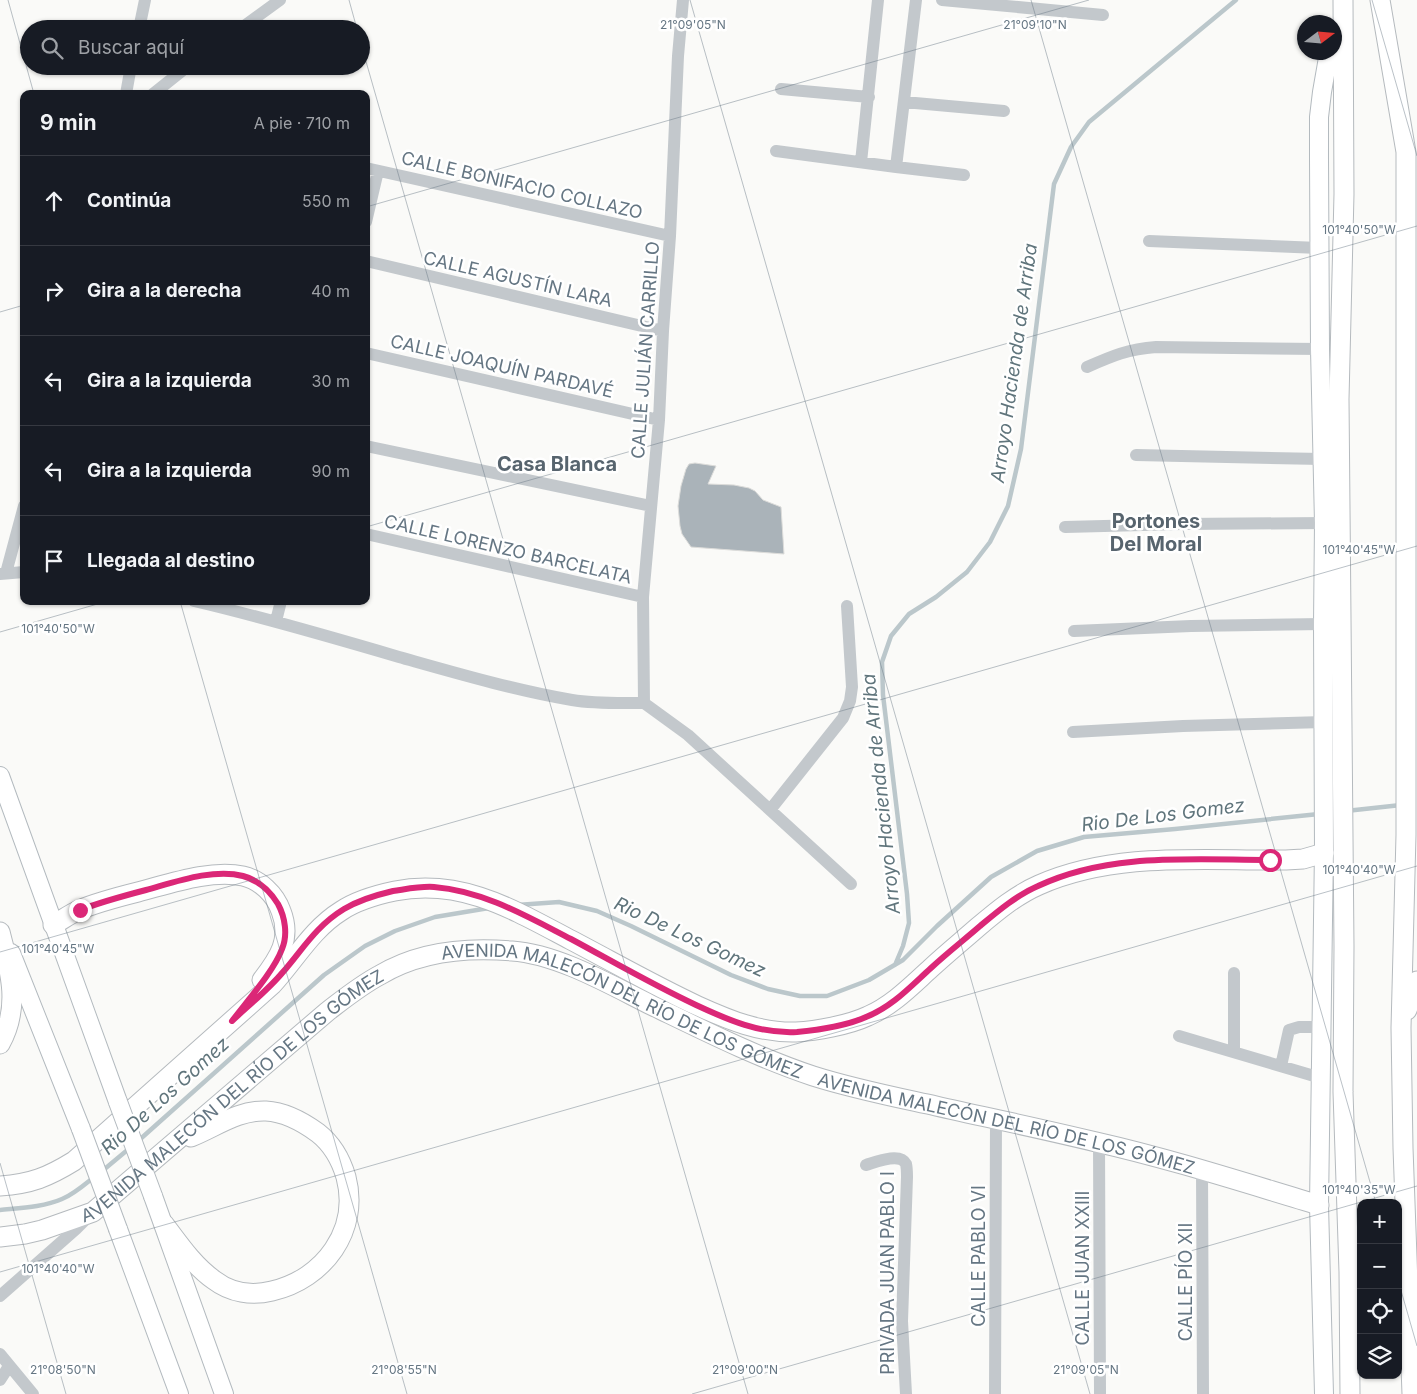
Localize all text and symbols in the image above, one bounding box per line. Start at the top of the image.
north arrow [1297,15,1342,60]
text: 21°09'05"N [660,17,726,32]
text: 21°09'10"N [1003,17,1067,32]
search box [20,20,370,75]
icon: search [38,34,66,62]
text: Buscar aquí [78,36,184,59]
text: 9 min [40,110,97,135]
text: A pie · 710 m [254,113,350,133]
street label: CALLE BONIFACIO COLLAZO [399,147,645,223]
icon: ahead [40,187,68,215]
text: Continúa [87,189,171,212]
text: 550 m [302,191,350,211]
text: 101°40'50"W [1322,222,1396,237]
street label: CALLE JULIÁN CARRILLO [626,240,663,459]
water label: Arroyo Hacienda de Arriba [986,242,1042,485]
street label: CALLE AGUSTÍN LARA [421,246,615,311]
icon: right [40,277,68,305]
text: Gira a la derecha [87,279,242,302]
text: 40 m [311,281,350,301]
street label: CALLE JOAQUÍN PARDAVÉ [388,329,616,402]
icon: left [40,367,68,395]
text: Gira a la izquierda [87,369,252,392]
text: 30 m [312,371,350,391]
district label: Casa Blanca [497,452,617,476]
icon: left [40,457,68,485]
text: Gira a la izquierda [87,459,252,482]
text: 90 m [311,461,350,481]
district label: Portones Del Moral [1110,509,1202,556]
street label: CALLE LORENZO BARCELATA [382,510,634,588]
text: 101°40'45"W [1323,542,1396,557]
icon: arrive [40,547,68,575]
text: Llegada al destino [87,549,255,572]
text: 101°40'50"W [21,621,95,636]
water label: Arroyo Hacienda de Arriba [857,672,905,916]
water label: Rio De Los Gomez [1080,794,1246,836]
route start [1259,849,1282,872]
text: 101°40'40"W [1322,862,1396,877]
water label: Rio De Los Gomez [611,892,769,982]
route end [69,899,92,922]
street label: AVENIDA MALECÓN DEL RÍO DE LOS GÓMEZ [440,939,806,1082]
text: 101°40'45"W [22,941,95,956]
street label: AVENIDA MALECÓN DEL RÍO DE LOS GÓMEZ [78,965,387,1226]
water label: Rio De Los Gomez [96,1032,234,1160]
street label: AVENIDA MALECÓN DEL RÍO DE LOS GÓMEZ [816,1068,1198,1178]
street label: PRIVADA JUAN PABLO I [877,1171,898,1375]
text: 101°40'35"W [1322,1182,1396,1197]
street label: CALLE PABLO VI [968,1185,989,1327]
street label: CALLE JUAN XXIII [1072,1191,1093,1345]
map controls [1357,1199,1402,1379]
button: + [1357,1199,1402,1244]
street label: CALLE PÍO XII [1174,1223,1196,1341]
button: − [1357,1244,1402,1289]
text: 101°40'40"W [21,1261,95,1276]
button: locate [1357,1289,1402,1334]
button: layers [1357,1334,1402,1379]
text: 21°08'50"N [30,1362,96,1377]
text: 21°08'55"N [371,1362,437,1377]
text: 21°09'00"N [712,1362,778,1377]
text: 21°09'05"N [1053,1362,1119,1377]

